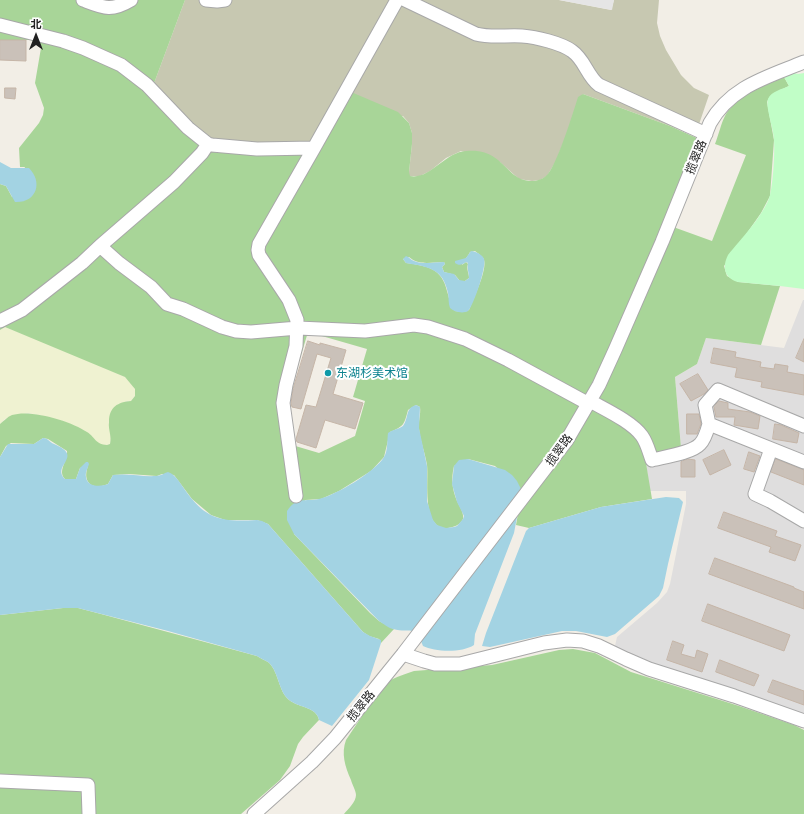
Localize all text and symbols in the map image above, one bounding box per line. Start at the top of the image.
north arrow [16,16,56,56]
text: 北 [31,18,42,30]
street label: 揽翠路 [683,138,709,176]
place label: 东湖杉美术馆 [336,366,408,380]
marker: 东湖杉美术馆 [323,368,333,378]
street label: 揽翠路 [543,431,575,469]
street label: 揽翠路 [344,687,378,725]

